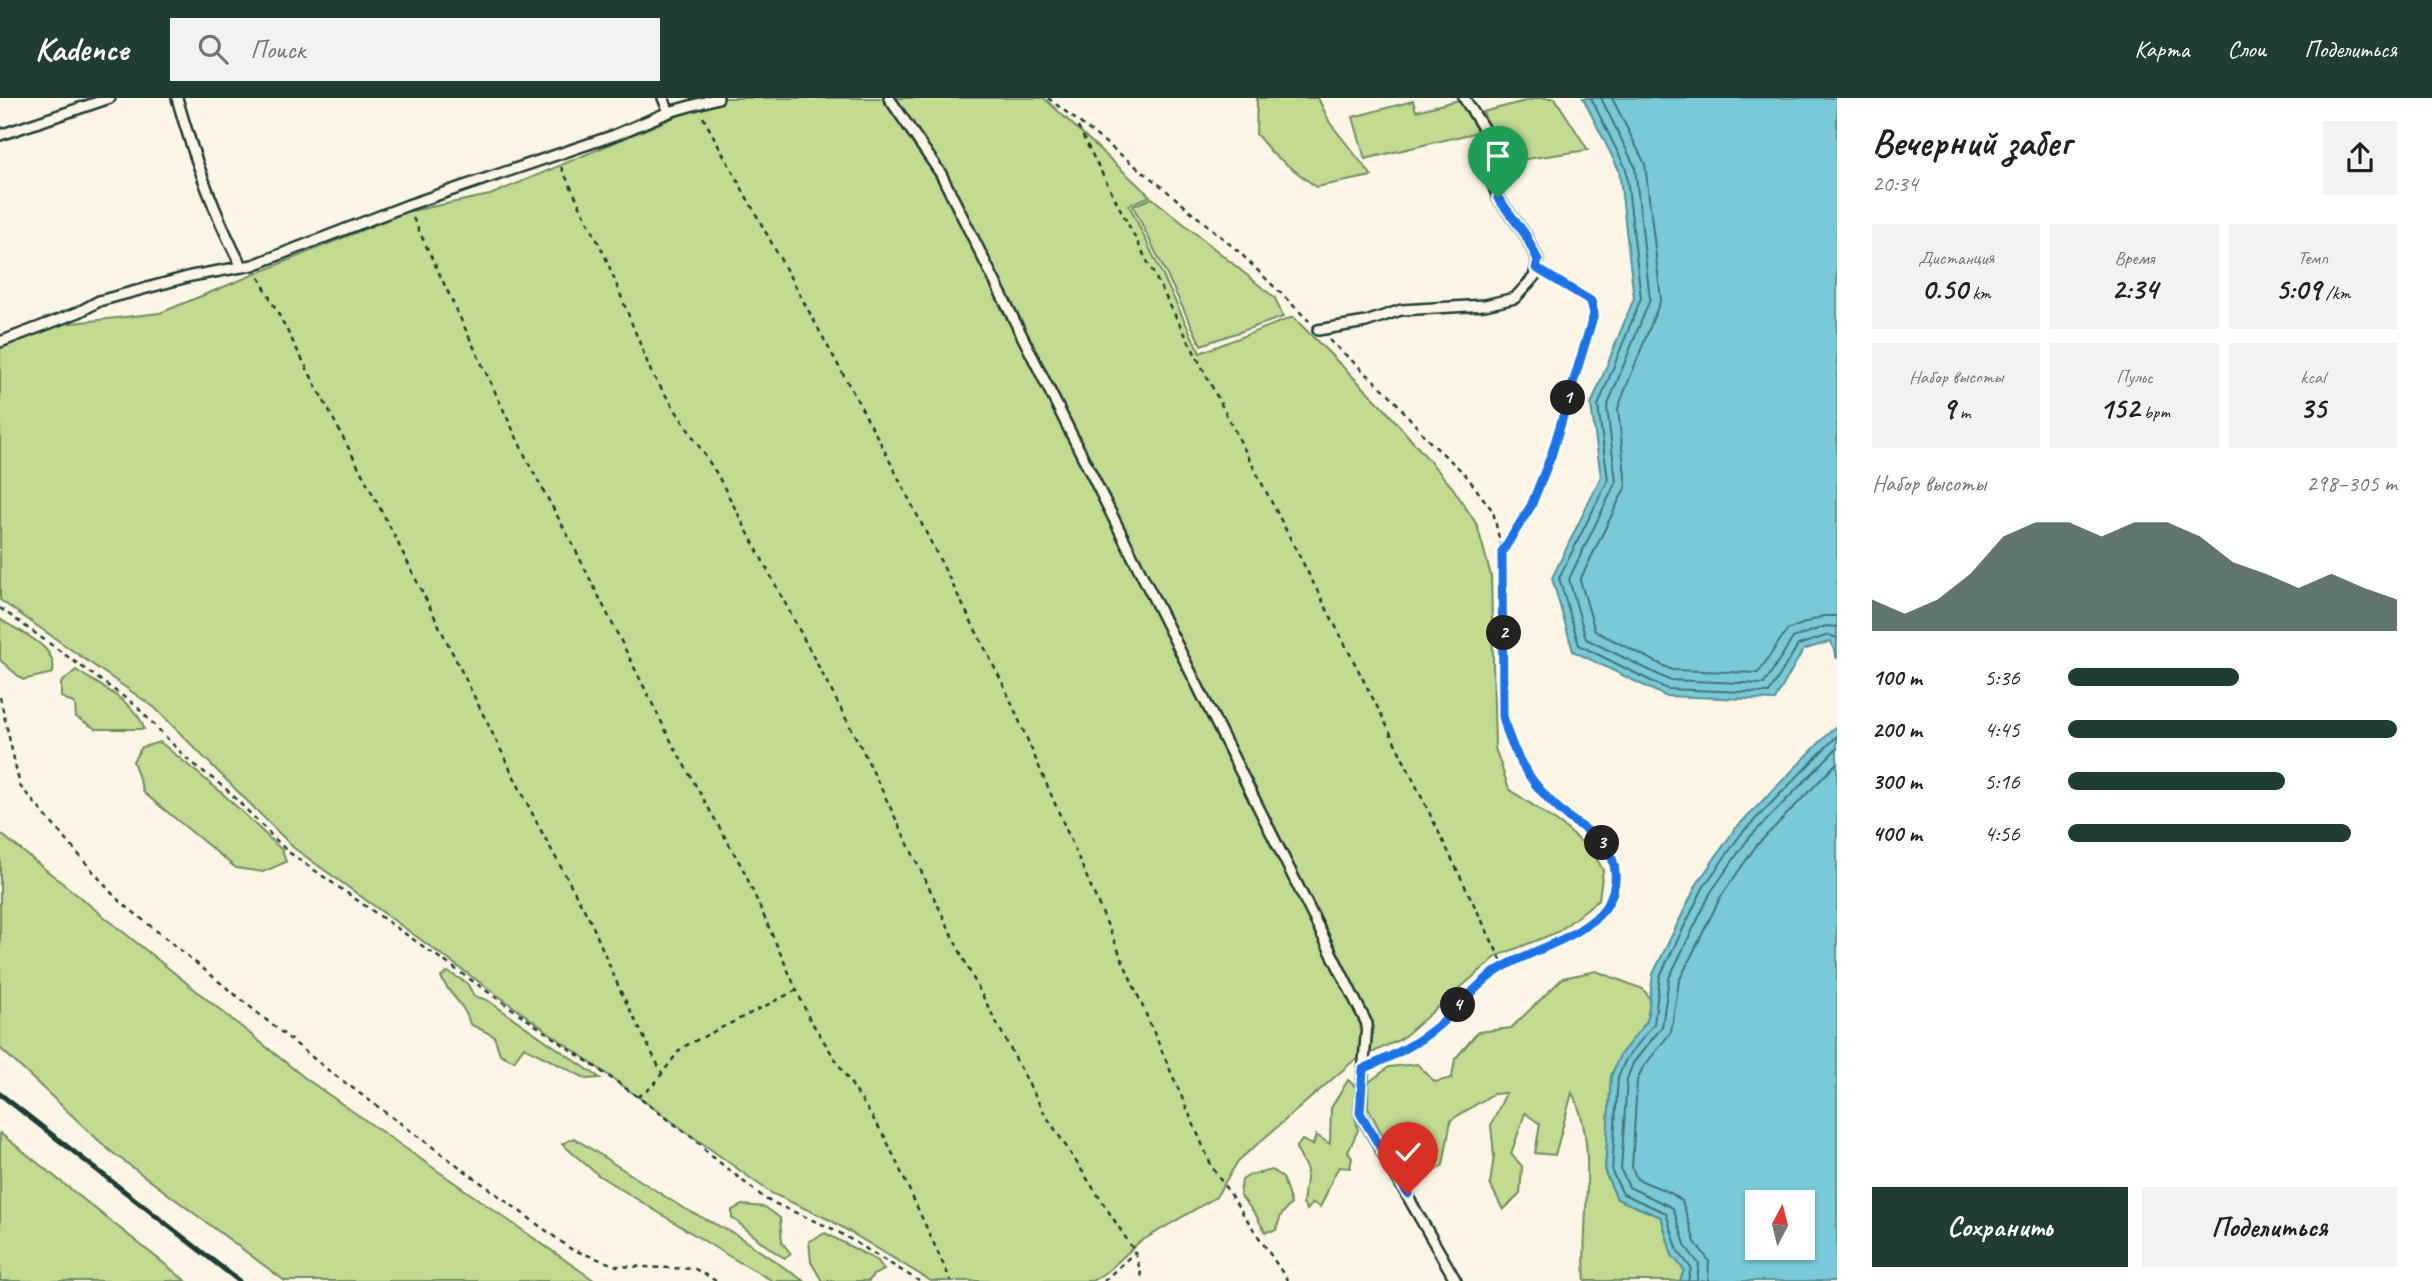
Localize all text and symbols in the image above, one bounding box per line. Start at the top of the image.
search box [170,18,660,81]
text: Kadence [35,28,128,70]
icon: search [194,30,232,68]
text: Поиск [250,33,305,66]
text: Карта [2135,34,2189,64]
text: Слои [2227,34,2266,64]
text: Поделиться [2304,34,2397,64]
text: Вечерний забег [1872,119,2071,166]
button: share [2323,121,2397,195]
pin [1468,126,1528,198]
icon: arrive [1479,137,1517,175]
text: 20:34 [1872,169,1918,198]
text: Дистанция [1918,246,1994,270]
text: Время [2114,246,2155,270]
text: Темп [2298,246,2328,270]
text: 0.50 [1922,270,1968,308]
text: 2:34 [2111,270,2158,308]
text: 5:09 [2275,270,2321,308]
text: km [1968,281,1991,305]
text: /km [2321,281,2350,305]
text: Набор высоты [1909,365,2003,389]
text: Пульс [2116,365,2153,389]
text: kcal [2300,365,2325,389]
pin: 1 [1550,380,1586,416]
text: 1 [1563,385,1572,409]
text: 9 [1942,389,1955,427]
text: 152 [2099,389,2139,427]
text: 35 [2300,389,2326,427]
text: m [1955,400,1970,424]
text: bpm [2139,400,2170,424]
text: Набор высоты [1872,469,1986,498]
text: 298–305 m [2306,469,2397,498]
pin: 2 [1486,616,1522,650]
text: 2 [1499,620,1508,644]
text: 100 m [1872,663,1922,692]
text: 5:36 [1984,663,2020,692]
text: 200 m [1872,715,1922,744]
text: 4:45 [1984,715,2020,744]
text: 300 m [1872,767,1922,796]
text: 5:16 [1984,767,2020,796]
text: 400 m [1872,819,1922,848]
text: 4:56 [1984,819,2020,848]
pin: 3 [1584,826,1620,860]
text: 3 [1597,830,1606,854]
pin: 4 [1440,988,1476,1023]
text: 4 [1453,992,1462,1016]
pin [1378,1122,1438,1194]
icon: check [1389,1133,1427,1171]
button: Сохранить [1872,1187,2128,1267]
button: Поделиться [2142,1187,2397,1267]
north arrow [1745,1190,1815,1260]
map controls [1745,1190,1815,1260]

